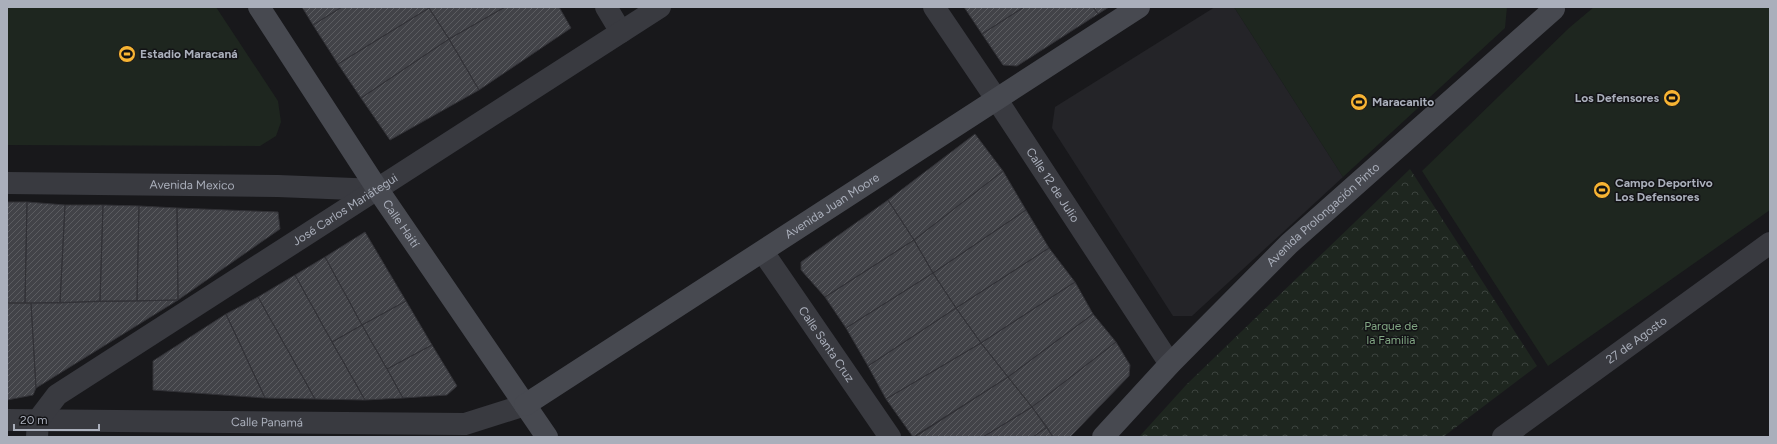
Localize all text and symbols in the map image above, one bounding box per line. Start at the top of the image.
sports icon: Estadio Maracaná [117,44,137,64]
place label: Estadio Maracaná [140,47,238,61]
sports icon: Los Defensores [1662,88,1682,108]
place label: Los Defensores [1575,91,1659,105]
sports icon: Maracanito [1349,92,1369,112]
place label: Maracanito [1372,95,1434,109]
street label: Calle 12 de Julio [1023,145,1082,225]
street label: Avenida Prolongación Pinto [1264,160,1382,269]
street label: Avenida Juan Moore [782,170,882,242]
street label: José Carlos Mariátegui [290,171,400,249]
place label: Campo Deportivo Los Defensores [1615,176,1713,204]
street label: Avenida Mexico [149,178,235,193]
sports icon: Campo Deportivo Los Defensores [1592,180,1612,200]
street label: Calle Haití [380,197,423,251]
street label: Calle Santa Cruz [796,304,857,385]
street label: 27 de Agosto [1603,313,1670,367]
park label: Parque de la Familia [1364,319,1418,347]
scale bar [14,406,99,432]
text: 20 m [20,413,48,427]
street label: Calle Panamá [231,415,303,430]

